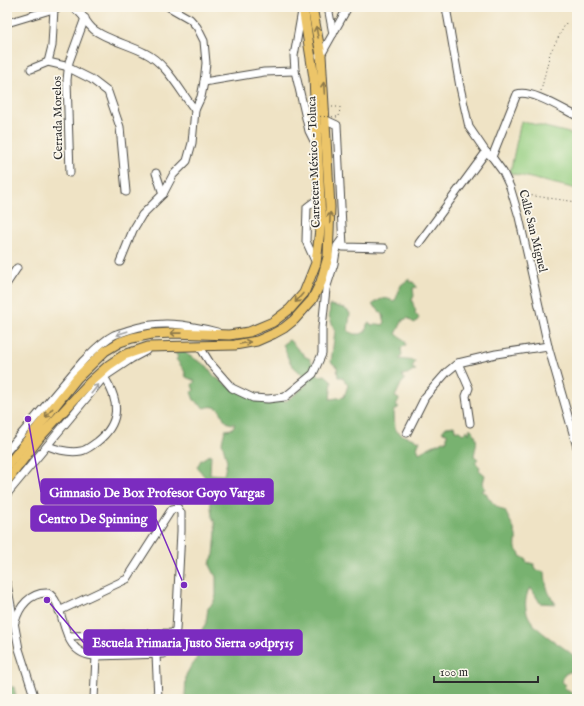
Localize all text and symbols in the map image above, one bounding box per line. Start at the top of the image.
one-way arrow [313,26,321,39]
street label: Cerrada Morelos [50,76,66,160]
one-way arrow [320,82,327,95]
street label: Carretera México - Toluca [304,95,324,228]
street label: Calle San Miguel [515,188,551,275]
one-way arrow [326,212,333,225]
one-way arrow [294,293,304,303]
one-way arrow [116,329,128,337]
one-way arrow [170,329,183,337]
one-way arrow [238,339,251,347]
one-way arrow [90,383,99,394]
one-way arrow [45,407,53,418]
callout: Gimnasio De Box Profesor Goyo Vargas [41,479,273,504]
text: Gimnasio De Box Profesor Goyo Vargas [49,485,265,502]
callout: Centro De Spinning [31,506,156,531]
text: Centro De Spinning [39,511,148,528]
callout: Escuela Primaria Justo Sierra 09dpr515 [84,630,302,655]
text: Escuela Primaria Justo Sierra 09dpr515 [92,635,294,652]
scale bar [434,658,538,684]
text: 100 m [440,665,468,680]

